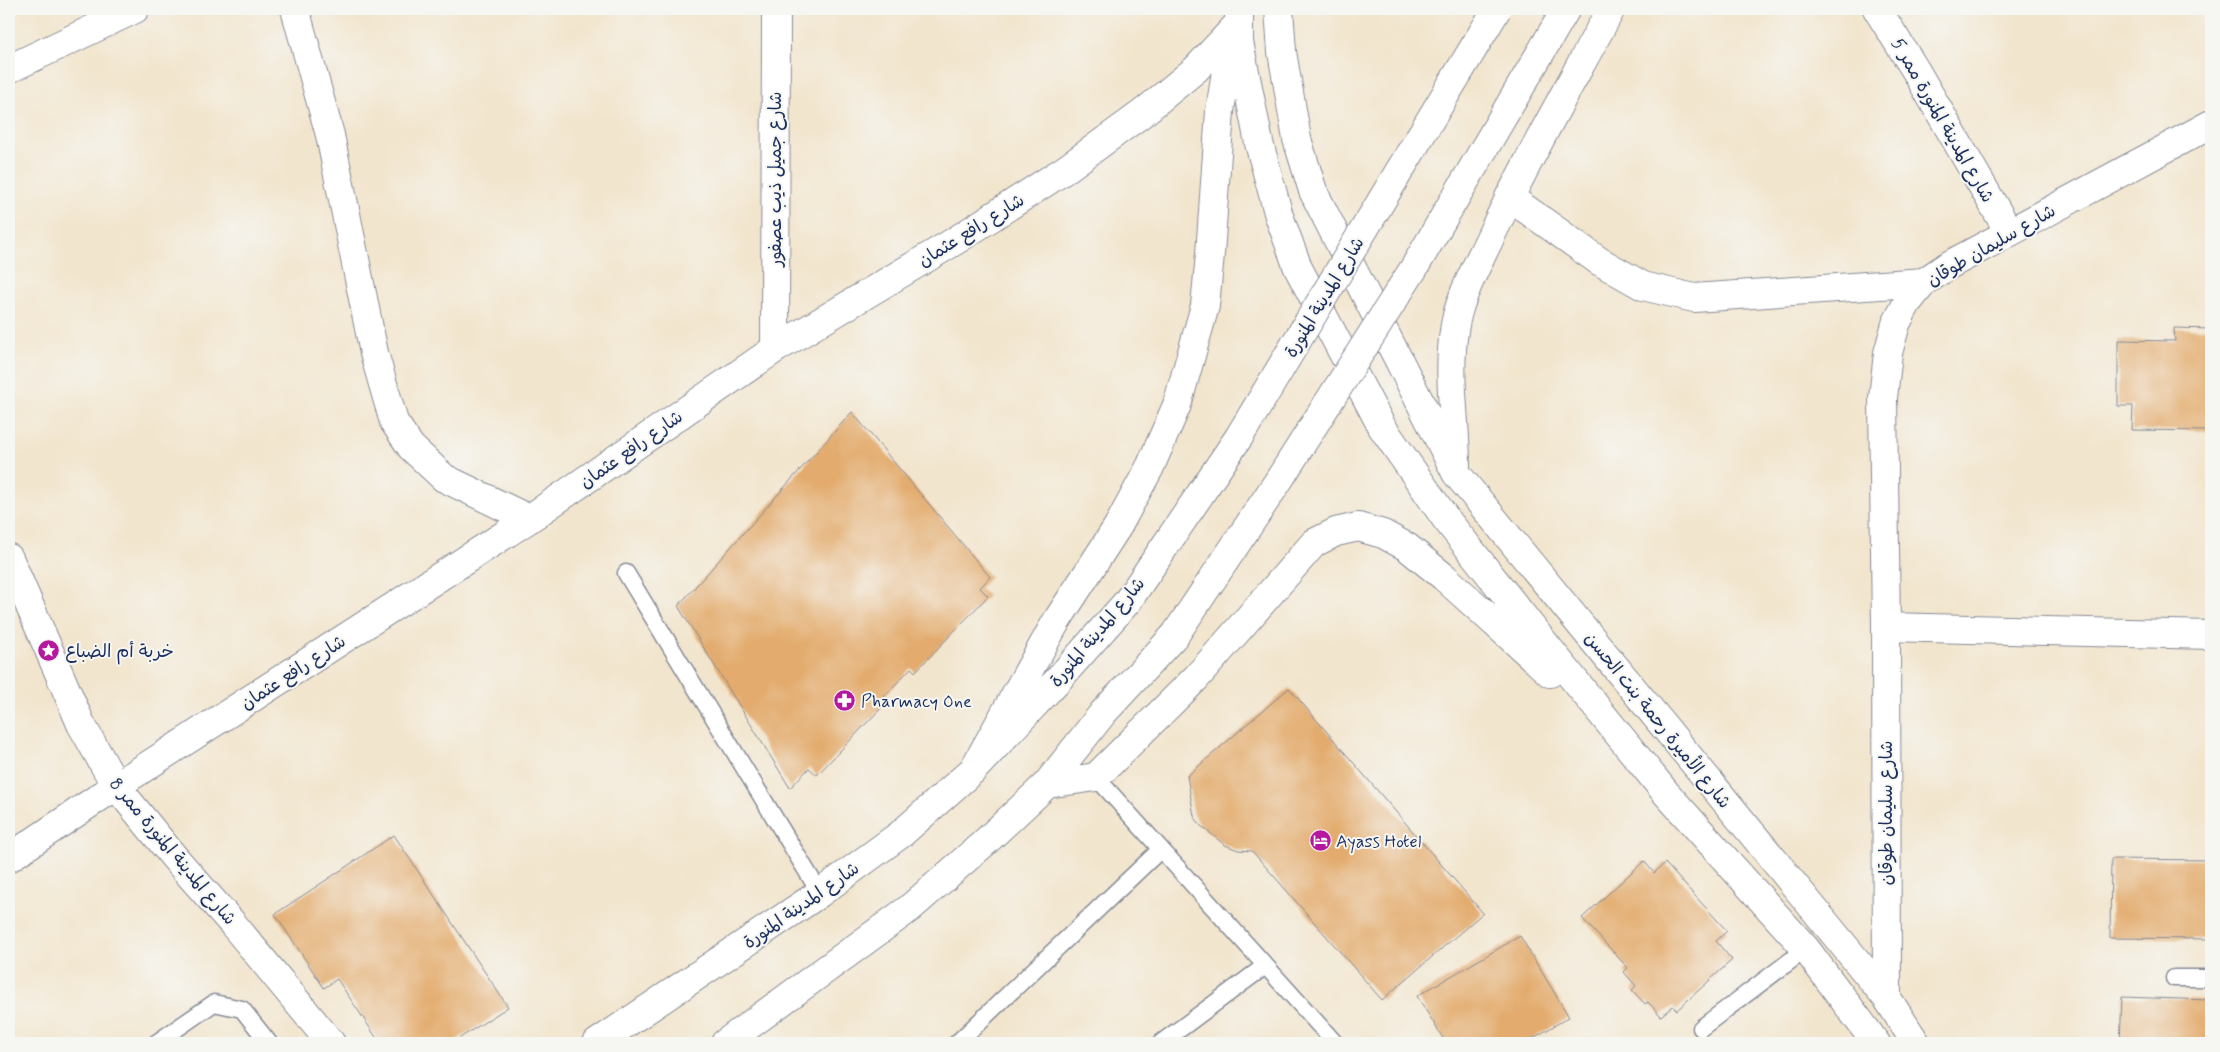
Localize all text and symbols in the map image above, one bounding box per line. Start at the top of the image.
street label: شارع المدينة المنورة ممر 5 [1885,34,1999,207]
street label: شارع جميل ذيب عصفور [764,92,788,268]
street label: شارع رافع عثمان [914,189,1029,273]
street label: شارع سليمان طوقان [1923,199,2060,292]
street label: شارع المدينة المنورة [1279,233,1370,362]
street label: شارع رافع عثمان [575,405,688,494]
street label: شارع المدينة المنورة [1045,573,1151,693]
street label: شارع الأميرة رحمة بنت الحسن [1578,627,1737,814]
street label: شارع رافع عثمان [236,630,351,716]
place icon: خربة أم الضباع [37,639,61,663]
place label: خربة أم الضباع [65,640,174,665]
pharmacy icon: Pharmacy One [833,689,857,713]
place label: Pharmacy One [861,690,972,714]
street label: شارع سليمان طوقان [1875,741,1899,885]
street label: شارع المدينة المنورة ممر 8 [103,773,241,931]
hotel icon: Ayass Hotel [1308,829,1332,853]
place label: Ayass Hotel [1336,830,1421,854]
street label: شارع المدينة المنورة [739,857,864,955]

